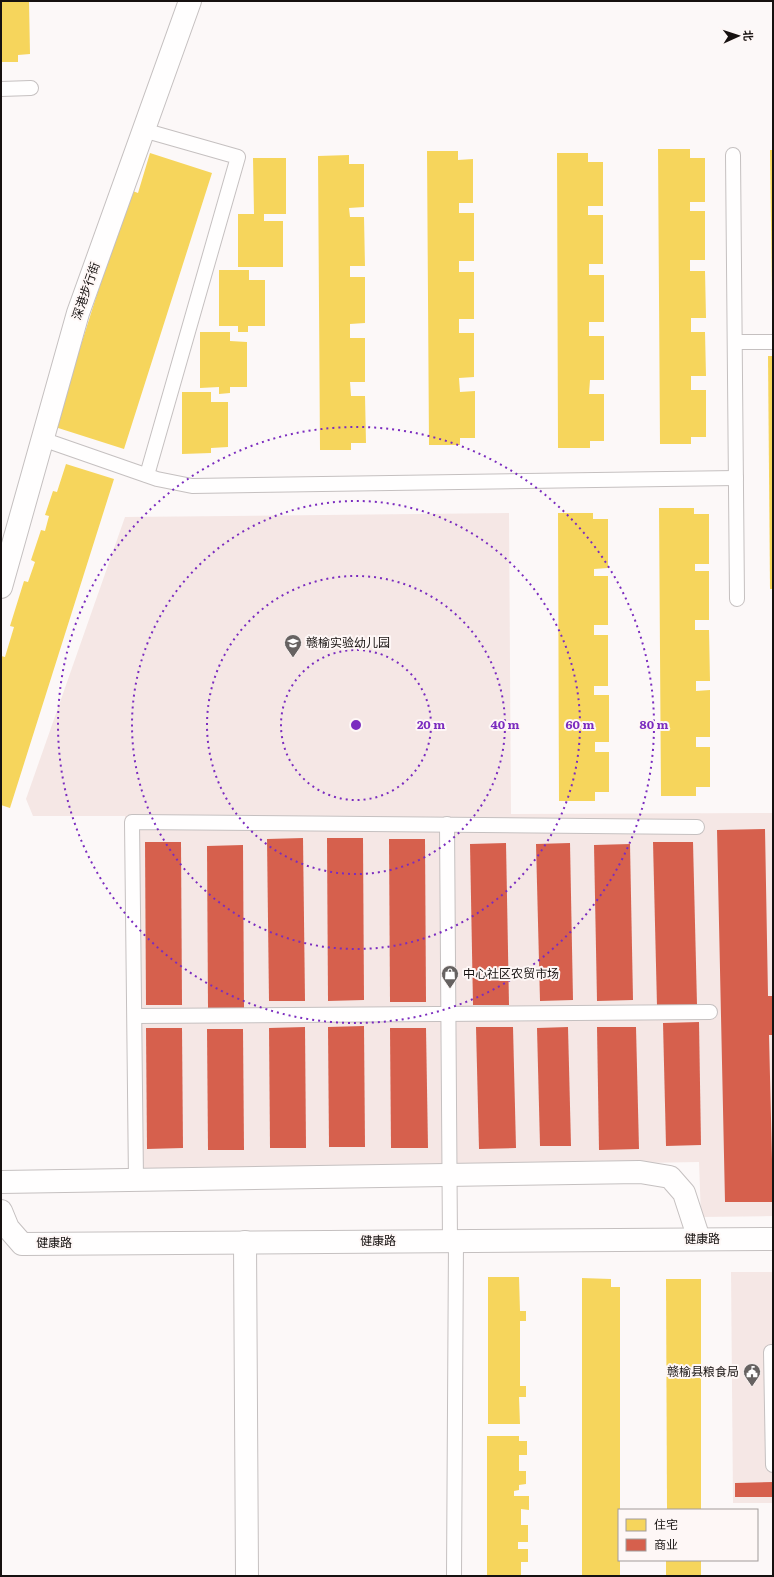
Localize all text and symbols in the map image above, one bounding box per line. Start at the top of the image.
north arrow [718,16,758,56]
text: 北 [741,30,757,41]
street label: 深港步行街 [67,259,103,322]
school or university icon: 赣榆实验幼儿园 [283,633,303,658]
place label: 赣榆实验幼儿园 [306,633,390,651]
text: 20 m [417,715,445,733]
text: 40 m [491,715,520,733]
text: 60 m [566,715,594,733]
text: 80 m [640,715,668,733]
centre of rings [349,718,363,732]
shop icon: 中心社区农贸市场 [440,964,460,989]
place label: 中心社区农贸市场 [463,964,559,982]
street label: 健康路 [684,1229,720,1247]
street label: 健康路 [360,1231,396,1249]
street label: 健康路 [36,1233,72,1251]
place label: 赣榆县粮食局 [667,1362,739,1380]
public building icon: 赣榆县粮食局 [742,1362,762,1387]
legend [618,1509,758,1561]
text: 住宅 [654,1515,678,1533]
text: 商业 [654,1535,678,1553]

